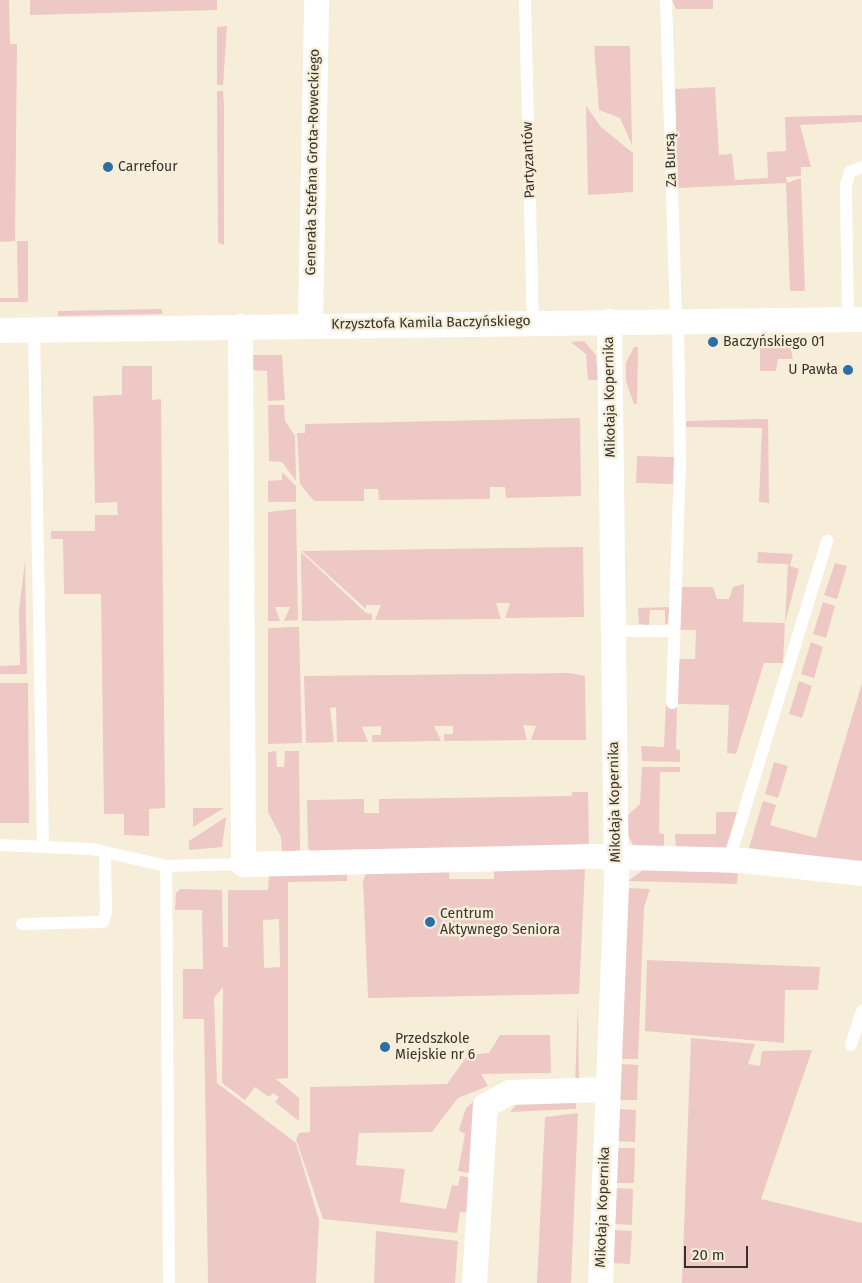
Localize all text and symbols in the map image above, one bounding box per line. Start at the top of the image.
street label: Generała Stefana Grota-Roweckiego [303,49,323,275]
street label: Partyzantów [519,121,539,199]
street label: Za Bursą [662,133,680,187]
place label: Carrefour [118,159,178,175]
marker: Carrefour [102,161,114,173]
street label: Krzysztofa Kamila Baczyńskiego [331,313,531,333]
place label: Baczyńskiego 01 [723,334,825,350]
street label: Mikołaja Kopernika [601,336,619,458]
marker: Baczyńskiego 01 [707,336,719,348]
place label: U Pawła [788,362,838,378]
marker: U Pawła [842,364,854,376]
street label: Mikołaja Kopernika [606,741,624,863]
place label: Centrum Aktywnego Seniora [440,906,560,939]
marker: Centrum Aktywnego Seniora [424,916,436,928]
place label: Przedszkole Miejskie nr 6 [395,1031,475,1064]
marker: Przedszkole Miejskie nr 6 [379,1041,391,1053]
street label: Mikołaja Kopernika [592,1146,614,1268]
scale bar [687,1236,751,1268]
text: 20 m [692,1246,725,1264]

